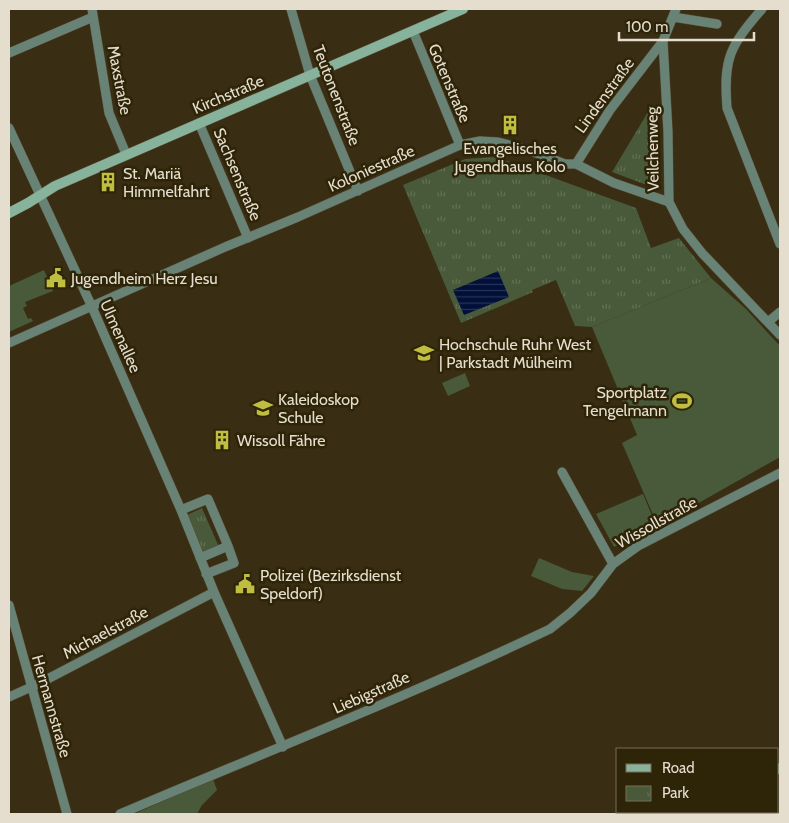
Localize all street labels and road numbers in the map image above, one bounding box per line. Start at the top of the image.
street label: Gotenstraße [424,41,475,125]
street label: Teutonenstraße [309,42,364,148]
street label: Maxstraße [103,44,136,116]
street label: Lindenstraße [571,54,638,137]
street label: Kirchstraße [190,71,267,118]
street label: Veilchenweg [642,105,663,192]
street label: Sachsenstraße [210,125,266,223]
street label: Koloniestraße [325,141,417,196]
street label: Ulmenallee [96,297,145,376]
street label: Wissollstraße [612,492,700,553]
street label: Michaelstraße [59,602,151,663]
street label: Hermannstraße [28,653,75,760]
street label: Liebigstraße [330,667,412,718]

